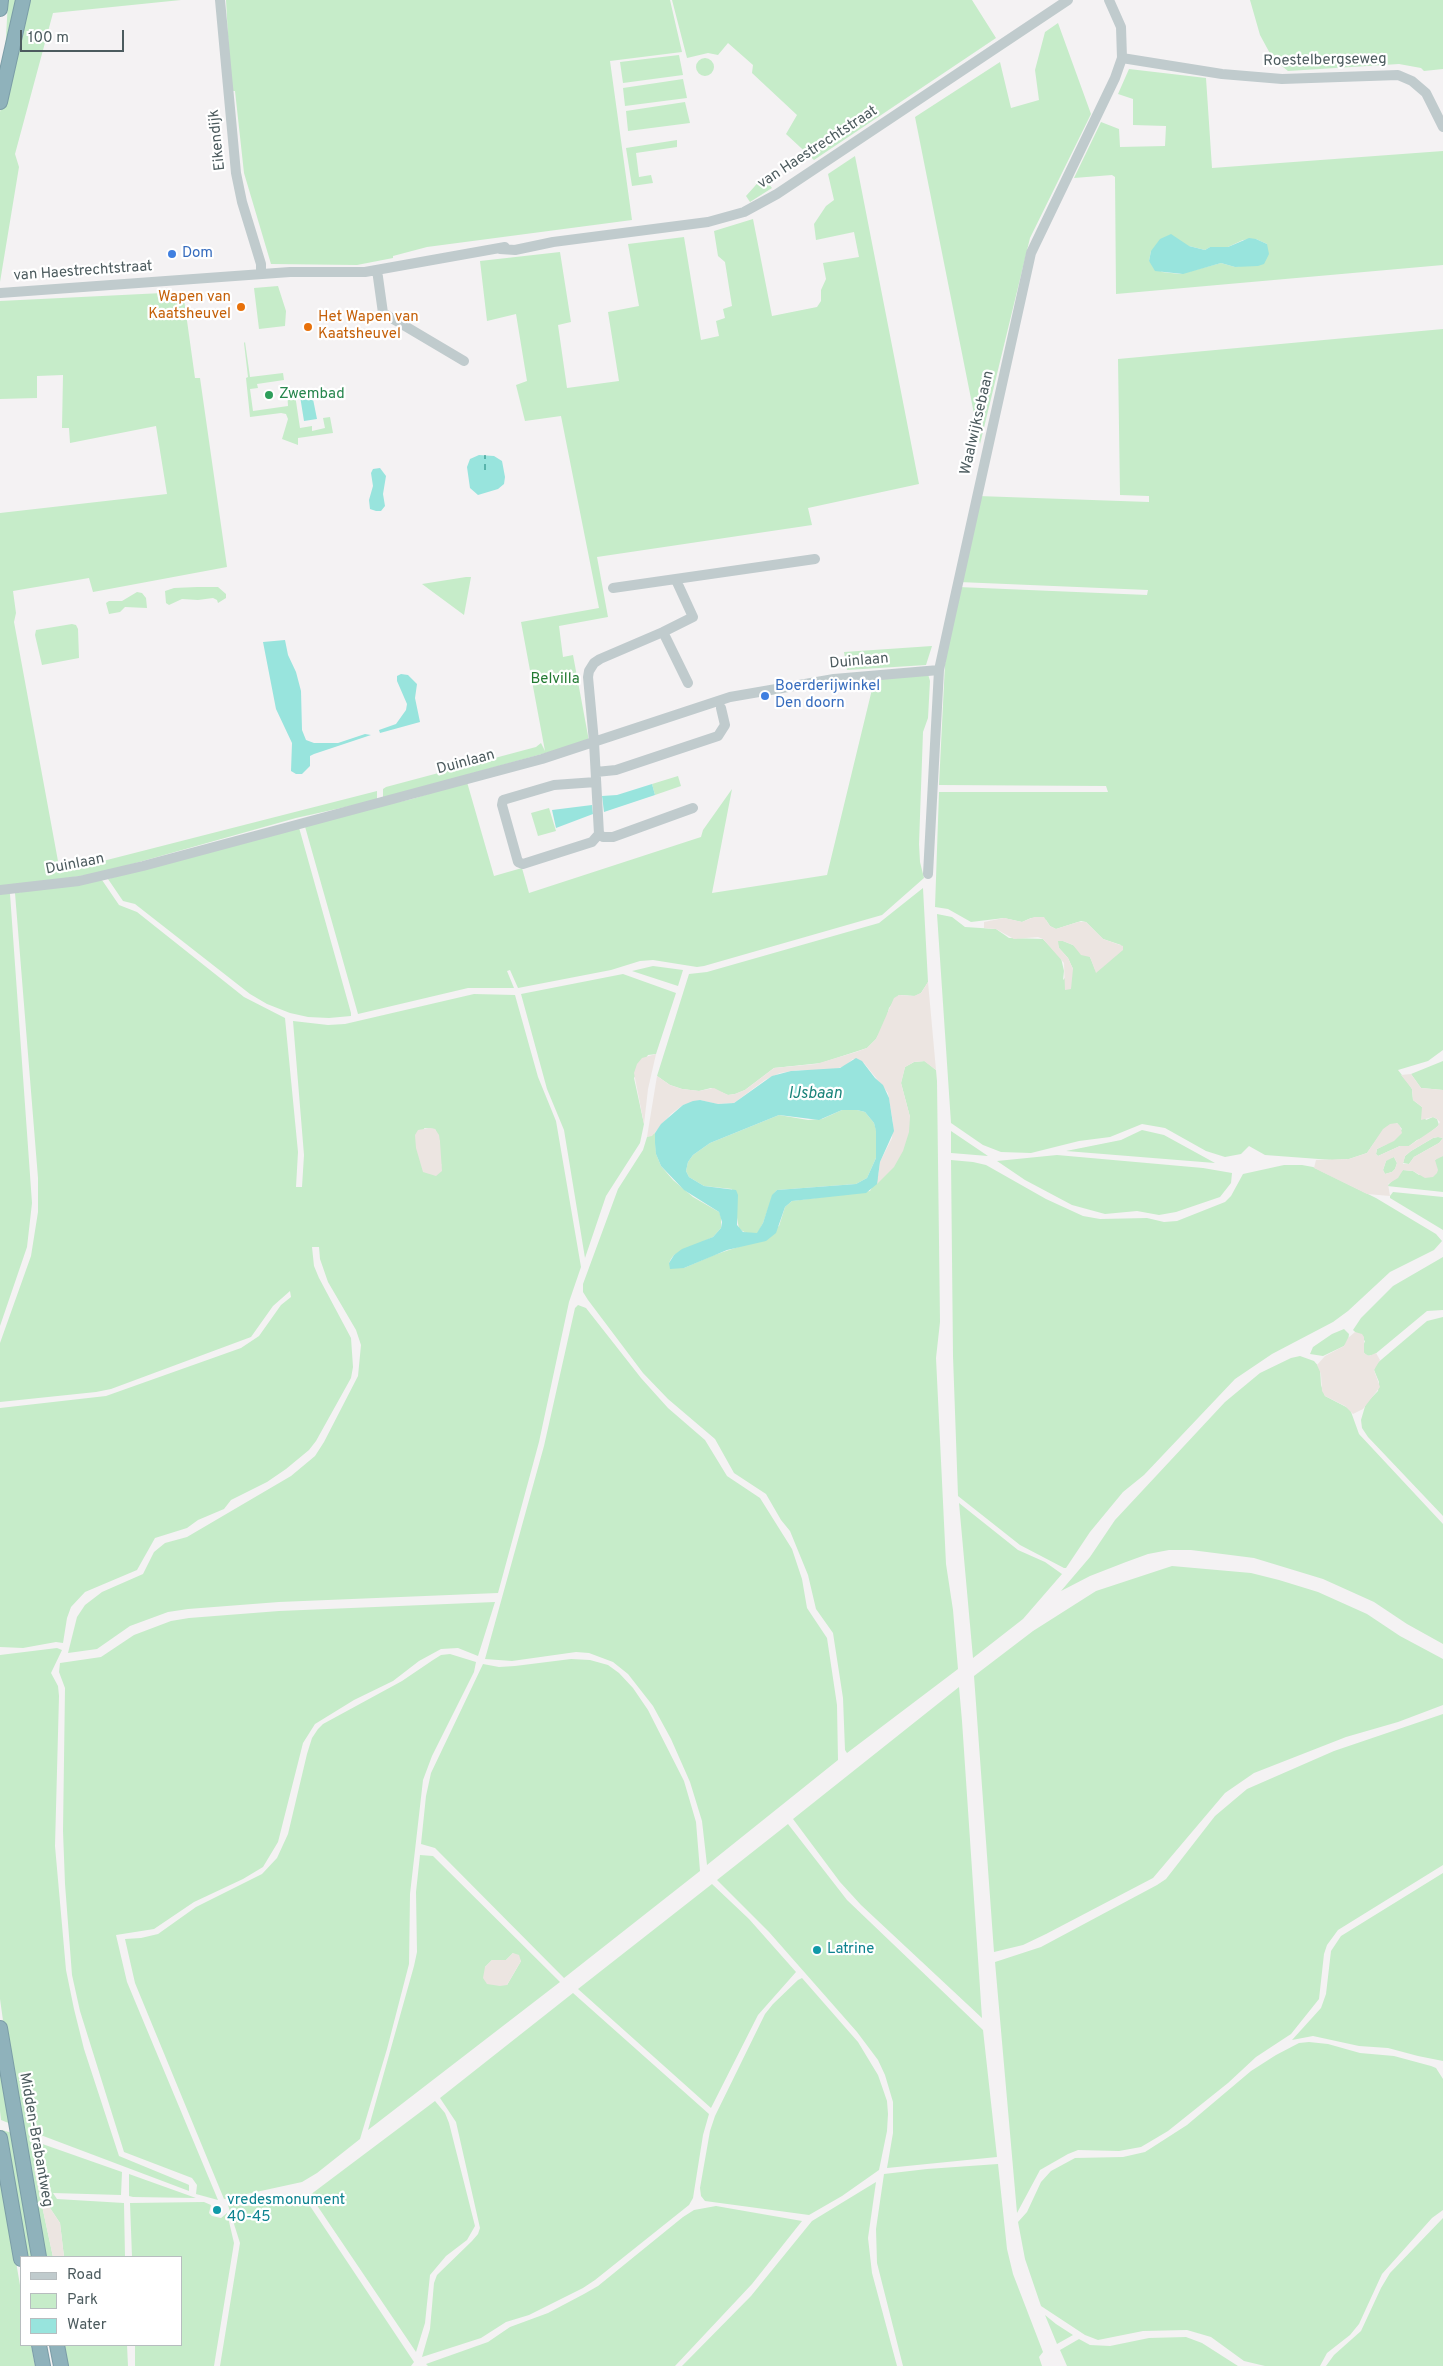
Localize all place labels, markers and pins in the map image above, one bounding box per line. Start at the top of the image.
place label: Dom [182,245,213,263]
marker: Dom [166,248,178,260]
place label: Wapen van Kaatsheuvel [148,289,231,324]
marker: Wapen van Kaatsheuvel [235,301,247,313]
place label: Het Wapen van Kaatsheuvel [318,309,419,344]
marker: Het Wapen van Kaatsheuvel [302,321,314,333]
place label: Zwembad [279,386,345,404]
marker: Zwembad [263,389,275,401]
place label: Boerderijwinkel Den doorn [775,678,880,713]
marker: Boerderijwinkel Den doorn [759,690,771,702]
place label: Latrine [827,1941,874,1959]
marker: Latrine [811,1944,823,1956]
place label: vredesmonument 40-45 [227,2192,345,2227]
marker: vredesmonument 40-45 [211,2204,223,2216]

